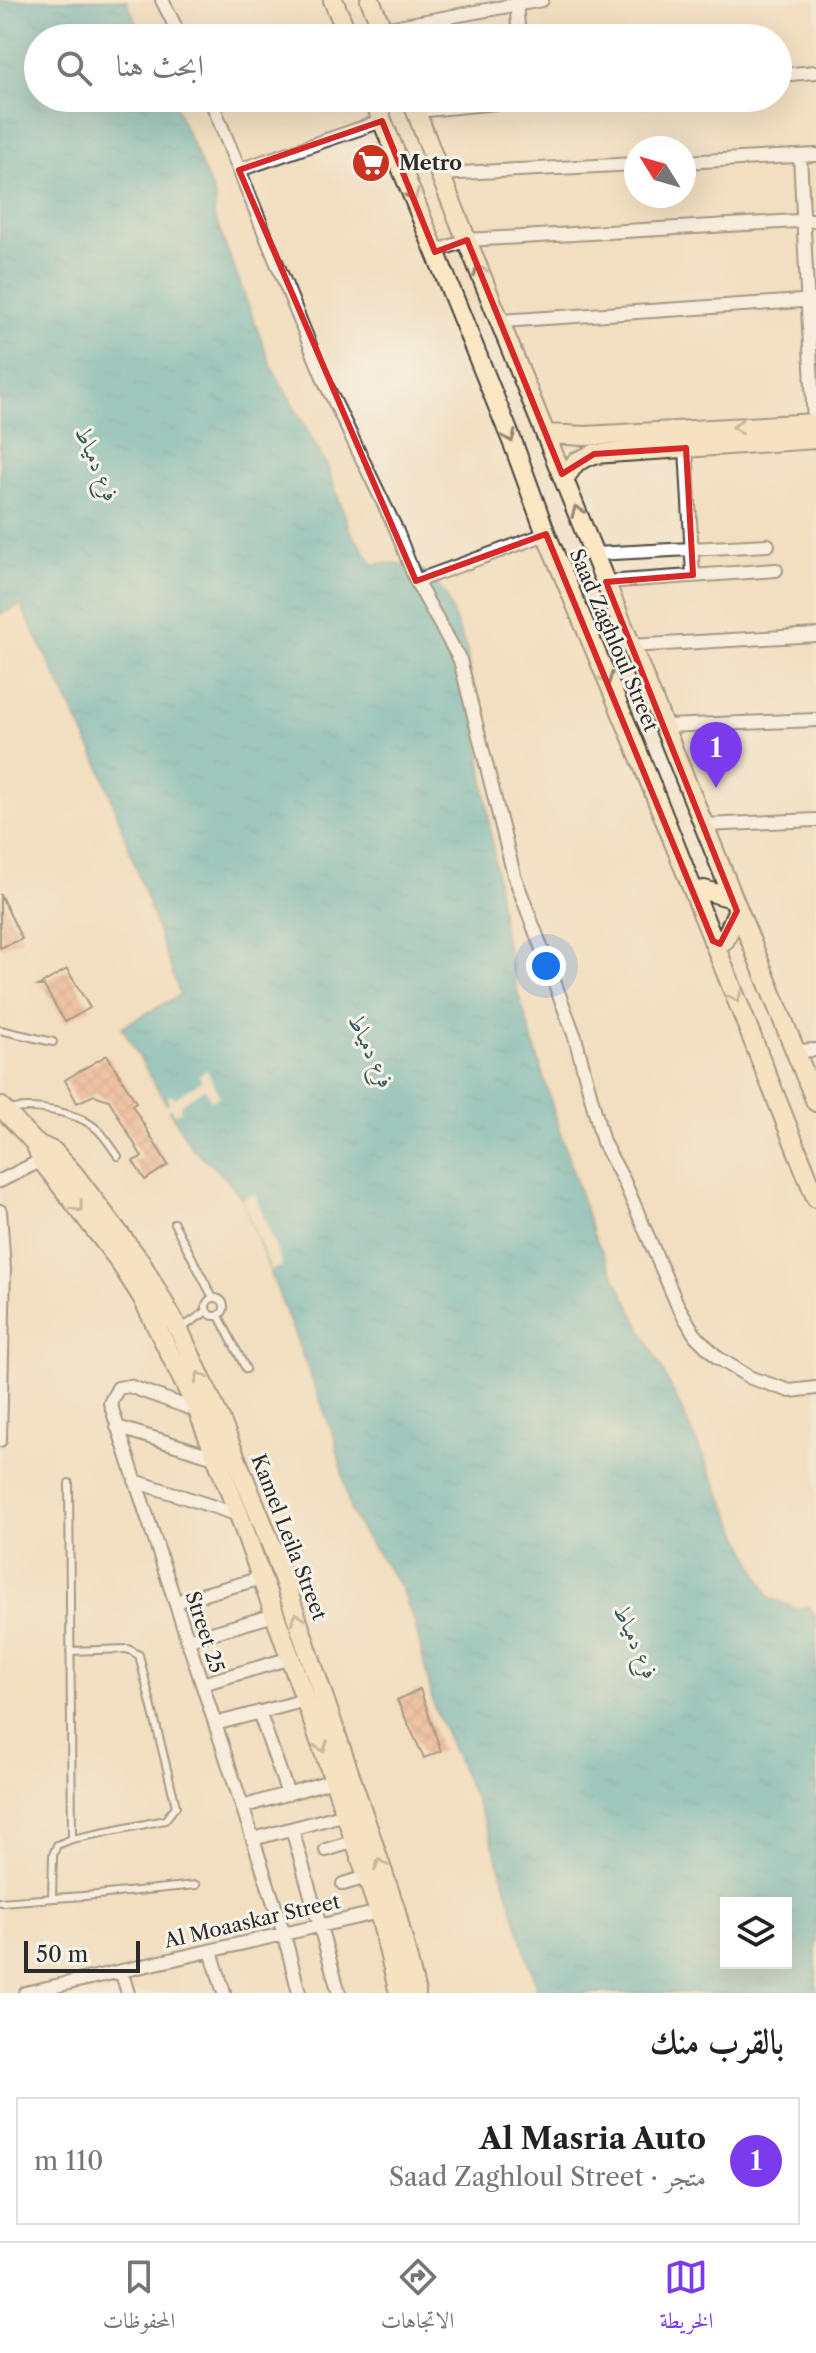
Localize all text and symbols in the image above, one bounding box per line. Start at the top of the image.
search box [24,24,792,112]
icon: search [52,46,96,90]
text: ابحث هنا [116,47,204,84]
north arrow [624,136,696,208]
supermarket icon: Metro [350,142,392,184]
place label: Metro [399,151,462,175]
one-way arrow [403,188,419,202]
one-way arrow [473,264,489,278]
one-way arrow [731,419,744,436]
water label: فرع دمياط [65,423,125,507]
one-way arrow [500,429,517,443]
one-way arrow [570,505,586,519]
street label: Saad Zaghloul Street [565,545,663,735]
one-way arrow [597,671,613,685]
pin: 1 [690,722,742,788]
your location [526,946,566,986]
one-way arrow [726,989,743,1003]
water label: فرع دمياط [338,1010,400,1095]
one-way arrow [69,1198,83,1212]
one-way arrow [194,1370,210,1385]
street label: Kamel Leila Street [246,1451,332,1623]
street label: Street 25 [181,1588,229,1676]
water label: فرع دمياط [604,1601,665,1685]
one-way arrow [290,1611,306,1625]
one-way arrow [313,1739,329,1753]
one-way arrow [374,1858,390,1872]
street label: Al Moaaskar Street [161,1889,342,1953]
map controls [720,1897,792,1969]
button: layers [720,1897,792,1969]
scale bar [24,1937,140,1973]
text: 50 m [36,1941,88,1968]
text: بالقرب منك [650,2020,784,2062]
text: Al Masria Auto [479,2120,706,2157]
text: 110 m [34,2145,104,2177]
text: 1 [750,2145,762,2177]
text: متجر · Saad Zaghloul Street [389,2161,706,2193]
tab: المحفوظات [103,2255,175,2342]
tab: الاتجاهات [381,2255,454,2342]
tab: الخريطة [660,2255,713,2342]

